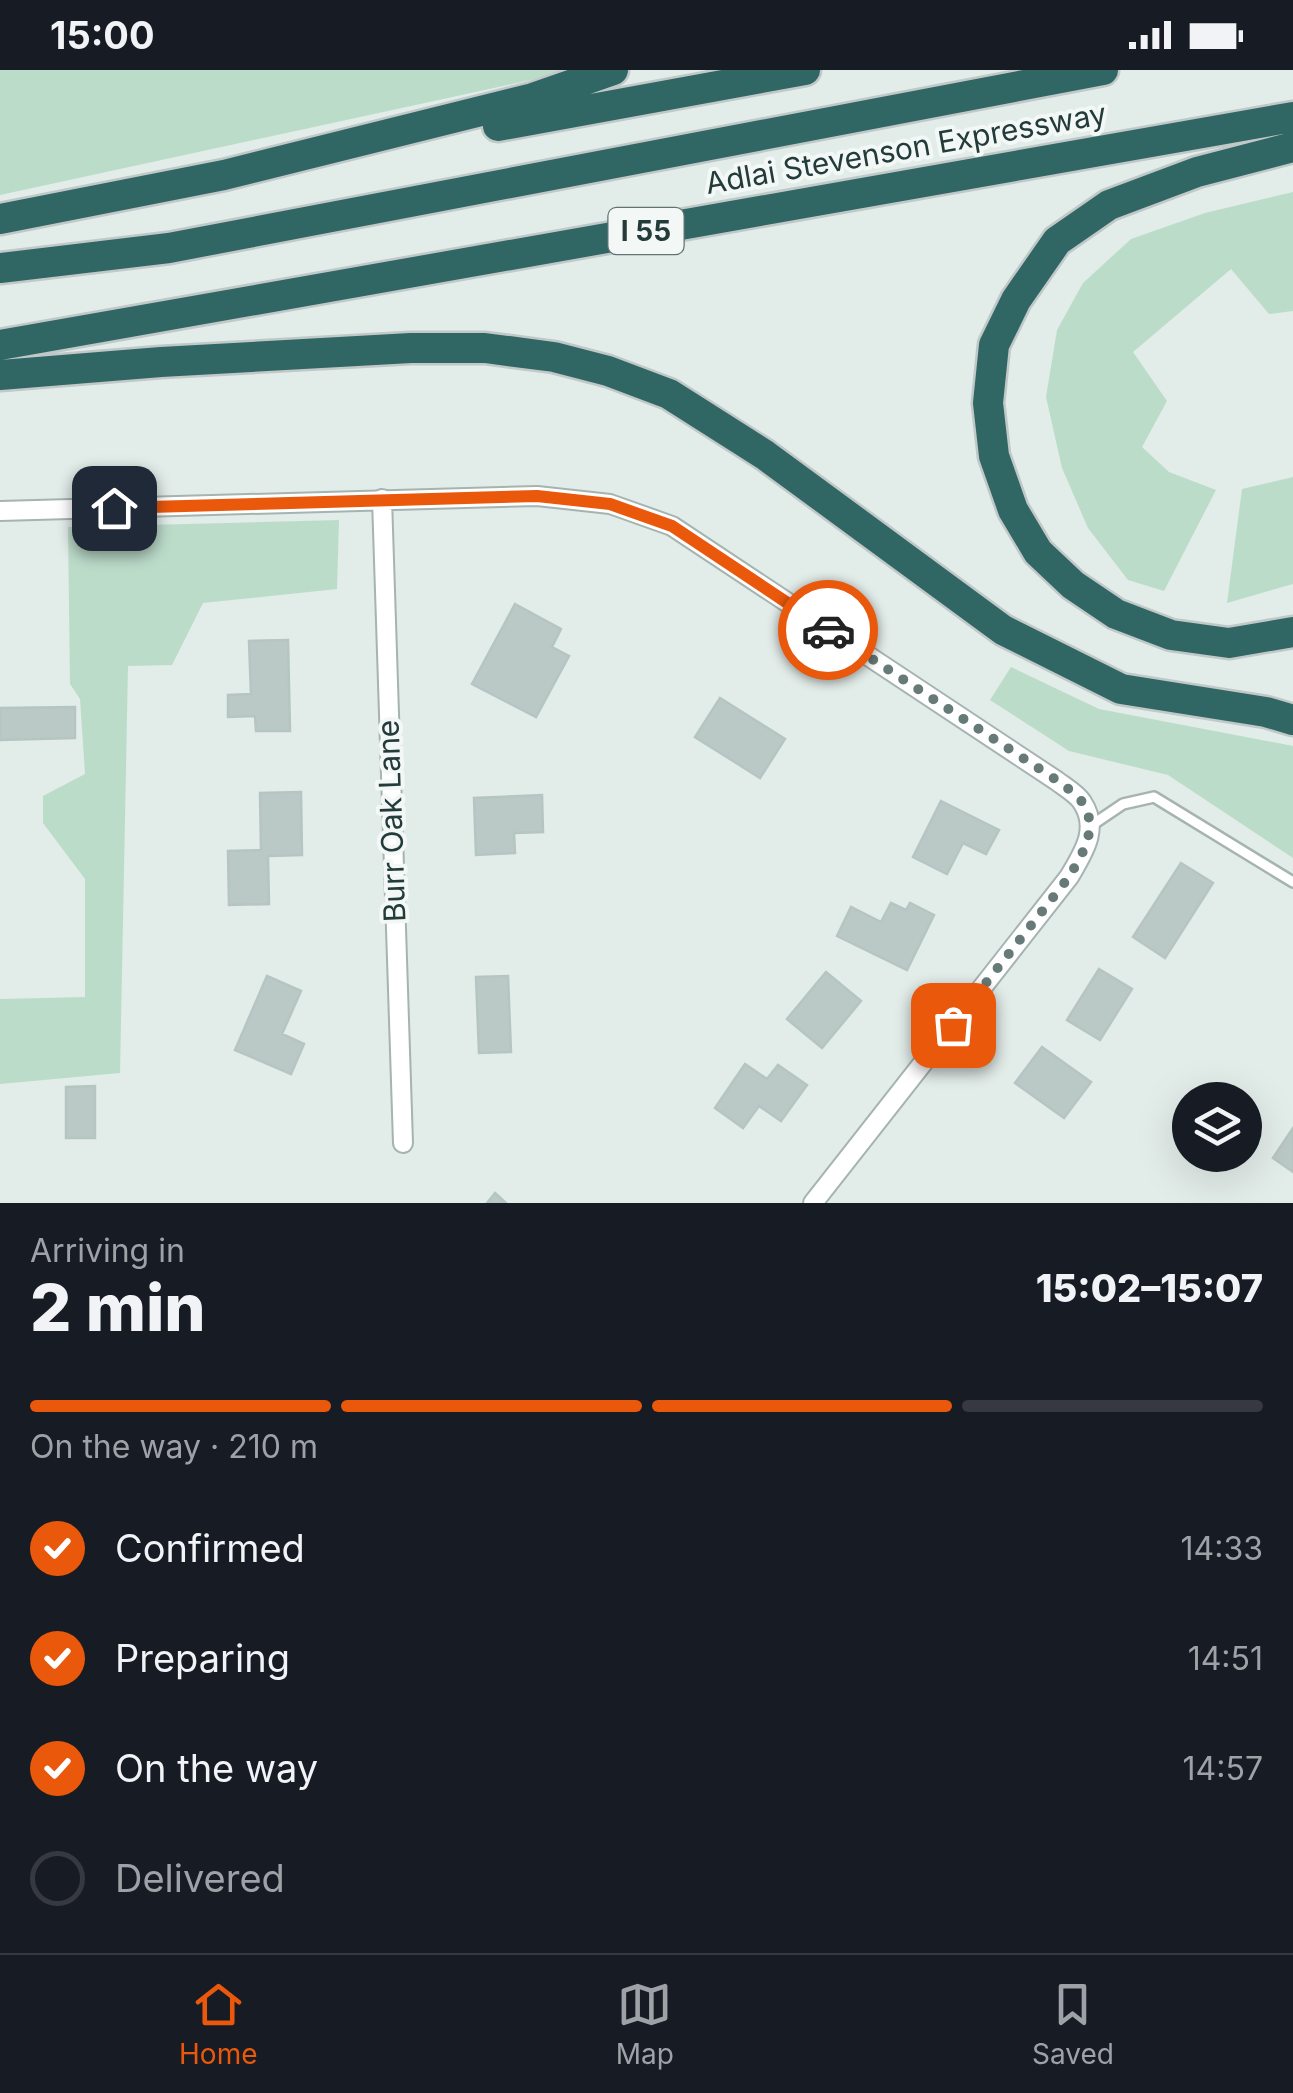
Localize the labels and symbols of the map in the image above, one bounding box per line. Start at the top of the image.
street label: Adlai Stevenson Expressway [702,95,1109,201]
road number: I 55 [608,208,684,254]
pin [72,466,157,551]
courier [778,580,878,680]
street label: Burr Oak Lane [369,719,413,923]
pin [911,983,996,1068]

